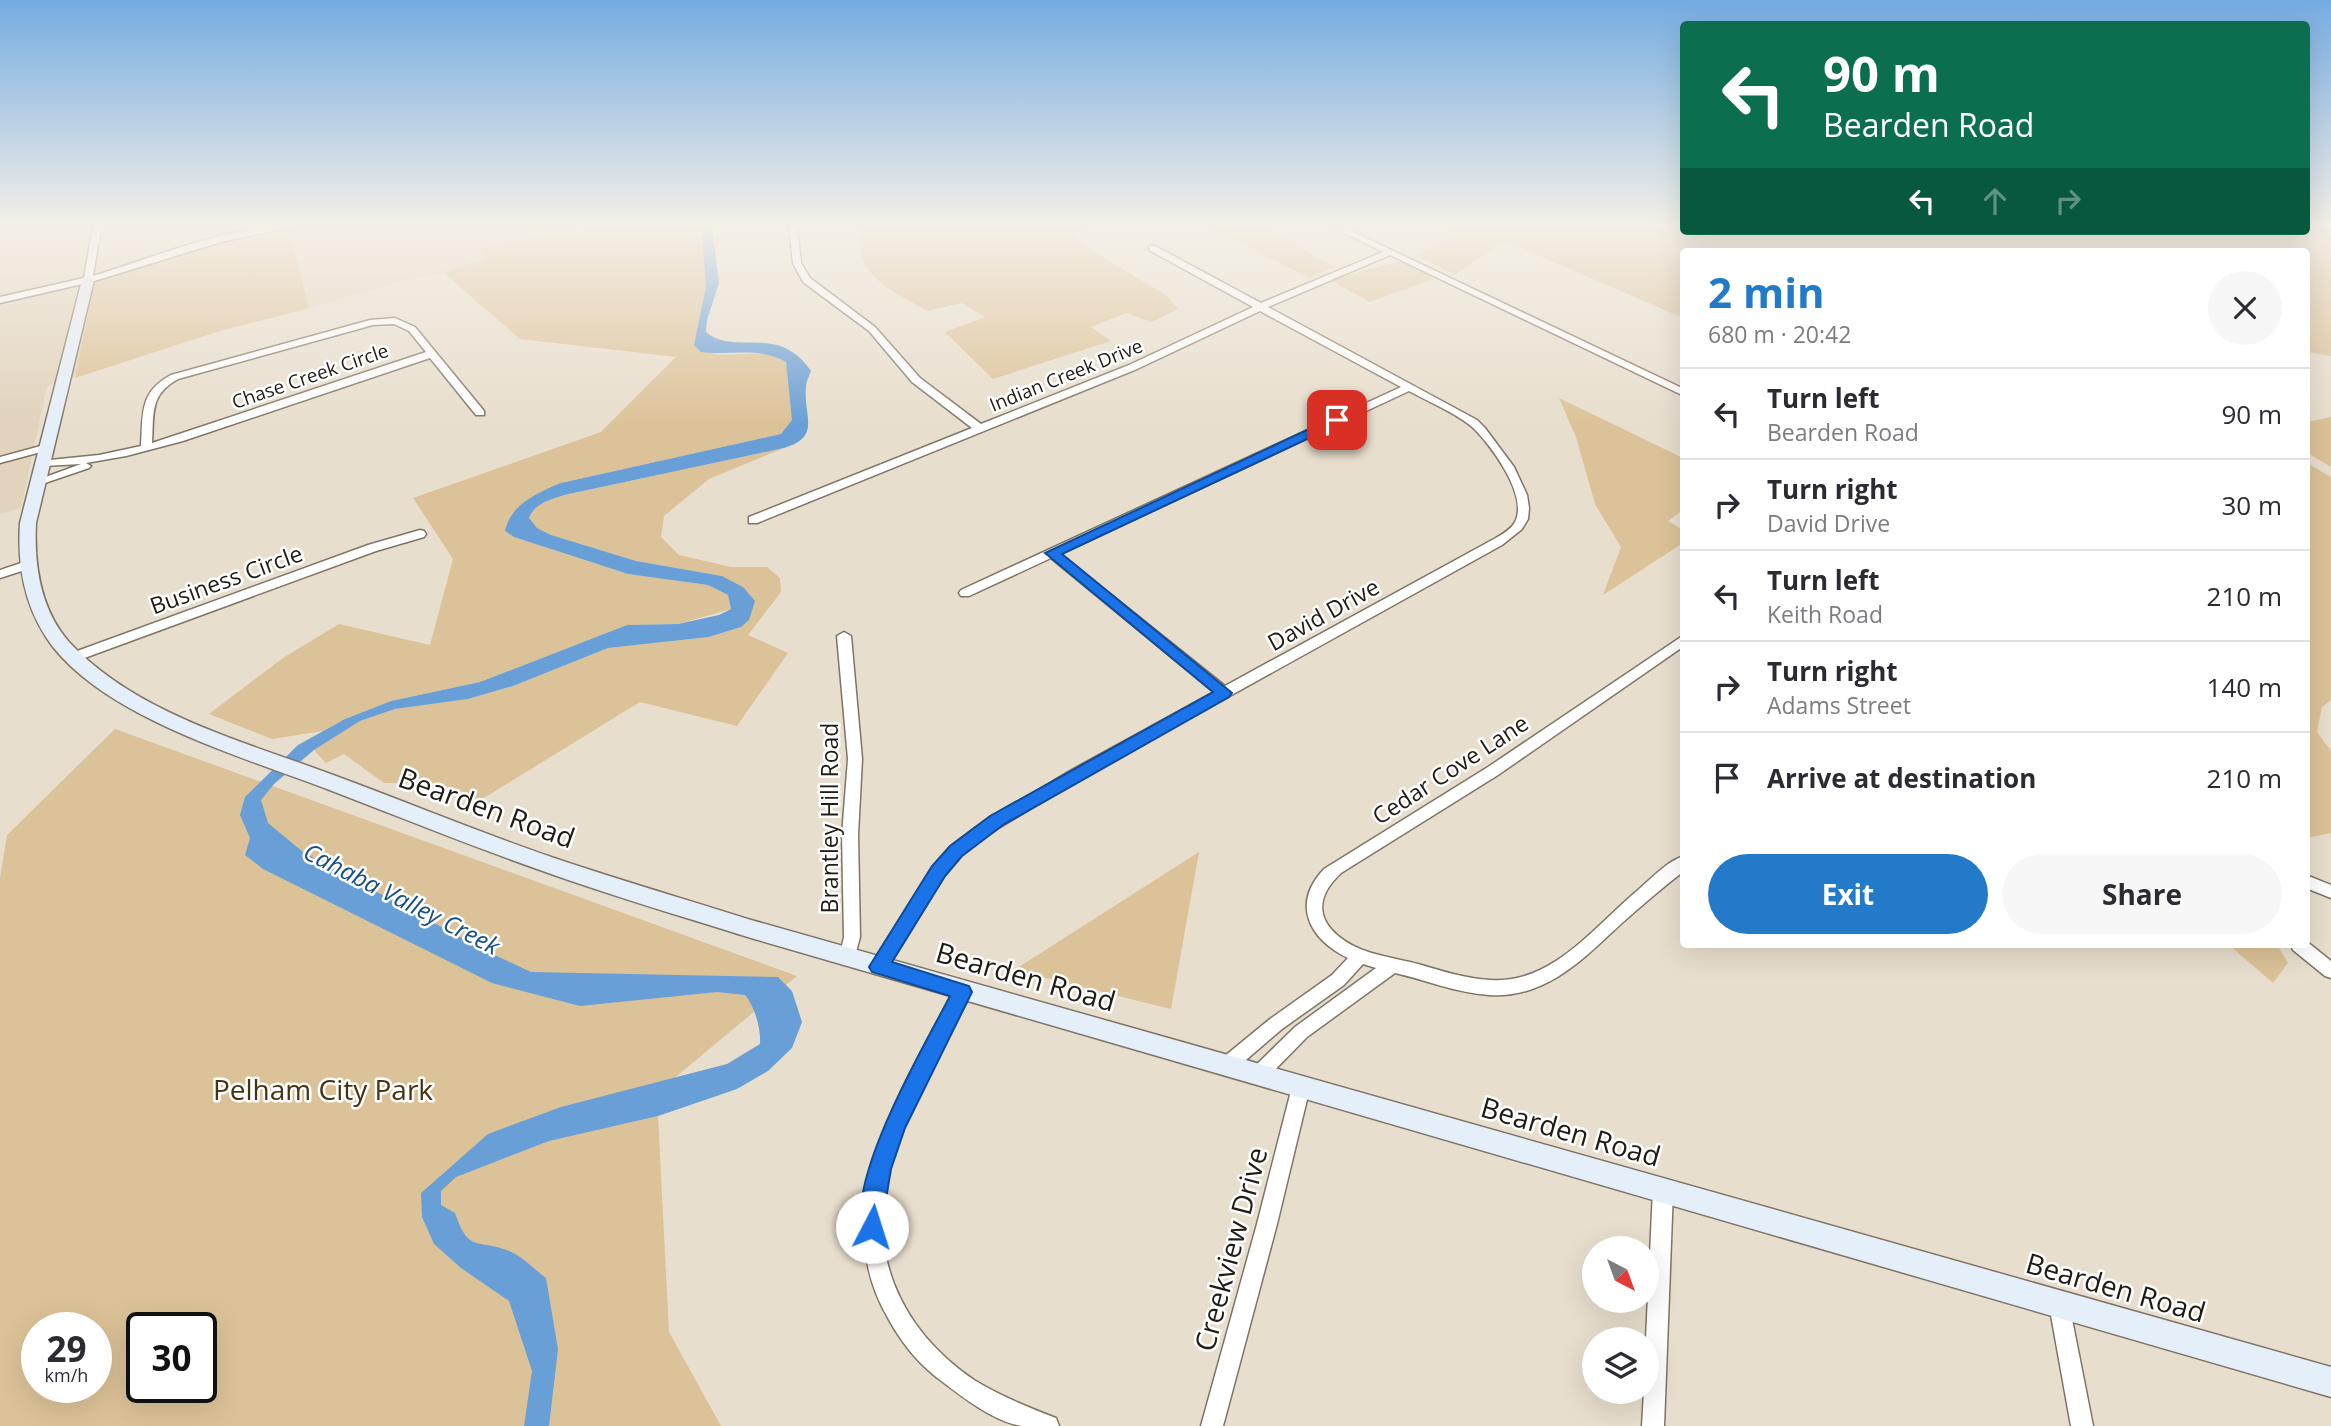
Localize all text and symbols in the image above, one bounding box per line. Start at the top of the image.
text: 90 m [1823,40,1940,106]
icon: left [1708,49,1799,140]
text: Bearden Road [1823,103,2034,146]
icon: left [1903,182,1941,220]
icon: ahead [1976,182,2014,220]
icon: right [2049,182,2087,220]
text: 2 min [1708,263,1825,320]
button: close [2208,271,2282,345]
text: 680 m · 20:42 [1708,318,1851,350]
street label: Indian Creek Drive [986,332,1146,418]
street label: Chase Creek Circle [228,337,392,415]
text: Turn left [1767,380,1879,416]
pin [1307,390,1367,450]
icon: left [1708,395,1746,433]
text: 90 m [2221,396,2282,432]
icon: arrive [1318,401,1356,439]
text: Bearden Road [1767,416,1919,448]
text: Turn right [1767,471,1898,507]
icon: right [1708,486,1746,524]
text: 30 m [2221,487,2282,523]
text: David Drive [1767,507,1890,539]
street label: Business Circle [145,537,307,621]
text: Turn left [1767,562,1879,598]
street label: David Drive [1261,570,1385,658]
icon: left [1708,577,1746,615]
text: 210 m [2207,578,2282,614]
text: Keith Road [1767,598,1883,630]
text: Turn right [1767,653,1898,689]
icon: right [1708,668,1746,706]
text: 140 m [2207,669,2282,705]
text: Adams Street [1767,689,1911,721]
street label: Cedar Cove Lane [1366,707,1534,831]
street label: Brantley Hill Road [813,723,845,913]
street label: Bearden Road [394,758,580,856]
icon: arrive [1708,759,1746,797]
text: Arrive at destination [1767,760,2036,796]
text: 210 m [2207,760,2282,796]
water label: Cahaba Valley Creek [298,834,507,962]
button: Exit [1708,854,1988,934]
button: Share [2002,854,2282,934]
street label: Bearden Road [932,932,1120,1020]
park label: Pelham City Park [213,1070,433,1108]
street label: Bearden Road [1477,1087,1665,1175]
street label: Creekview Drive [1185,1143,1275,1355]
position arrow [835,1190,909,1264]
north arrow [1582,1236,1659,1312]
map controls [1582,1236,1659,1404]
street label: Bearden Road [2022,1243,2210,1331]
speed limit sign: 30 [126,1312,217,1403]
text: 29 [46,1325,87,1372]
button: layers [1582,1327,1659,1404]
text: km/h [45,1363,88,1387]

